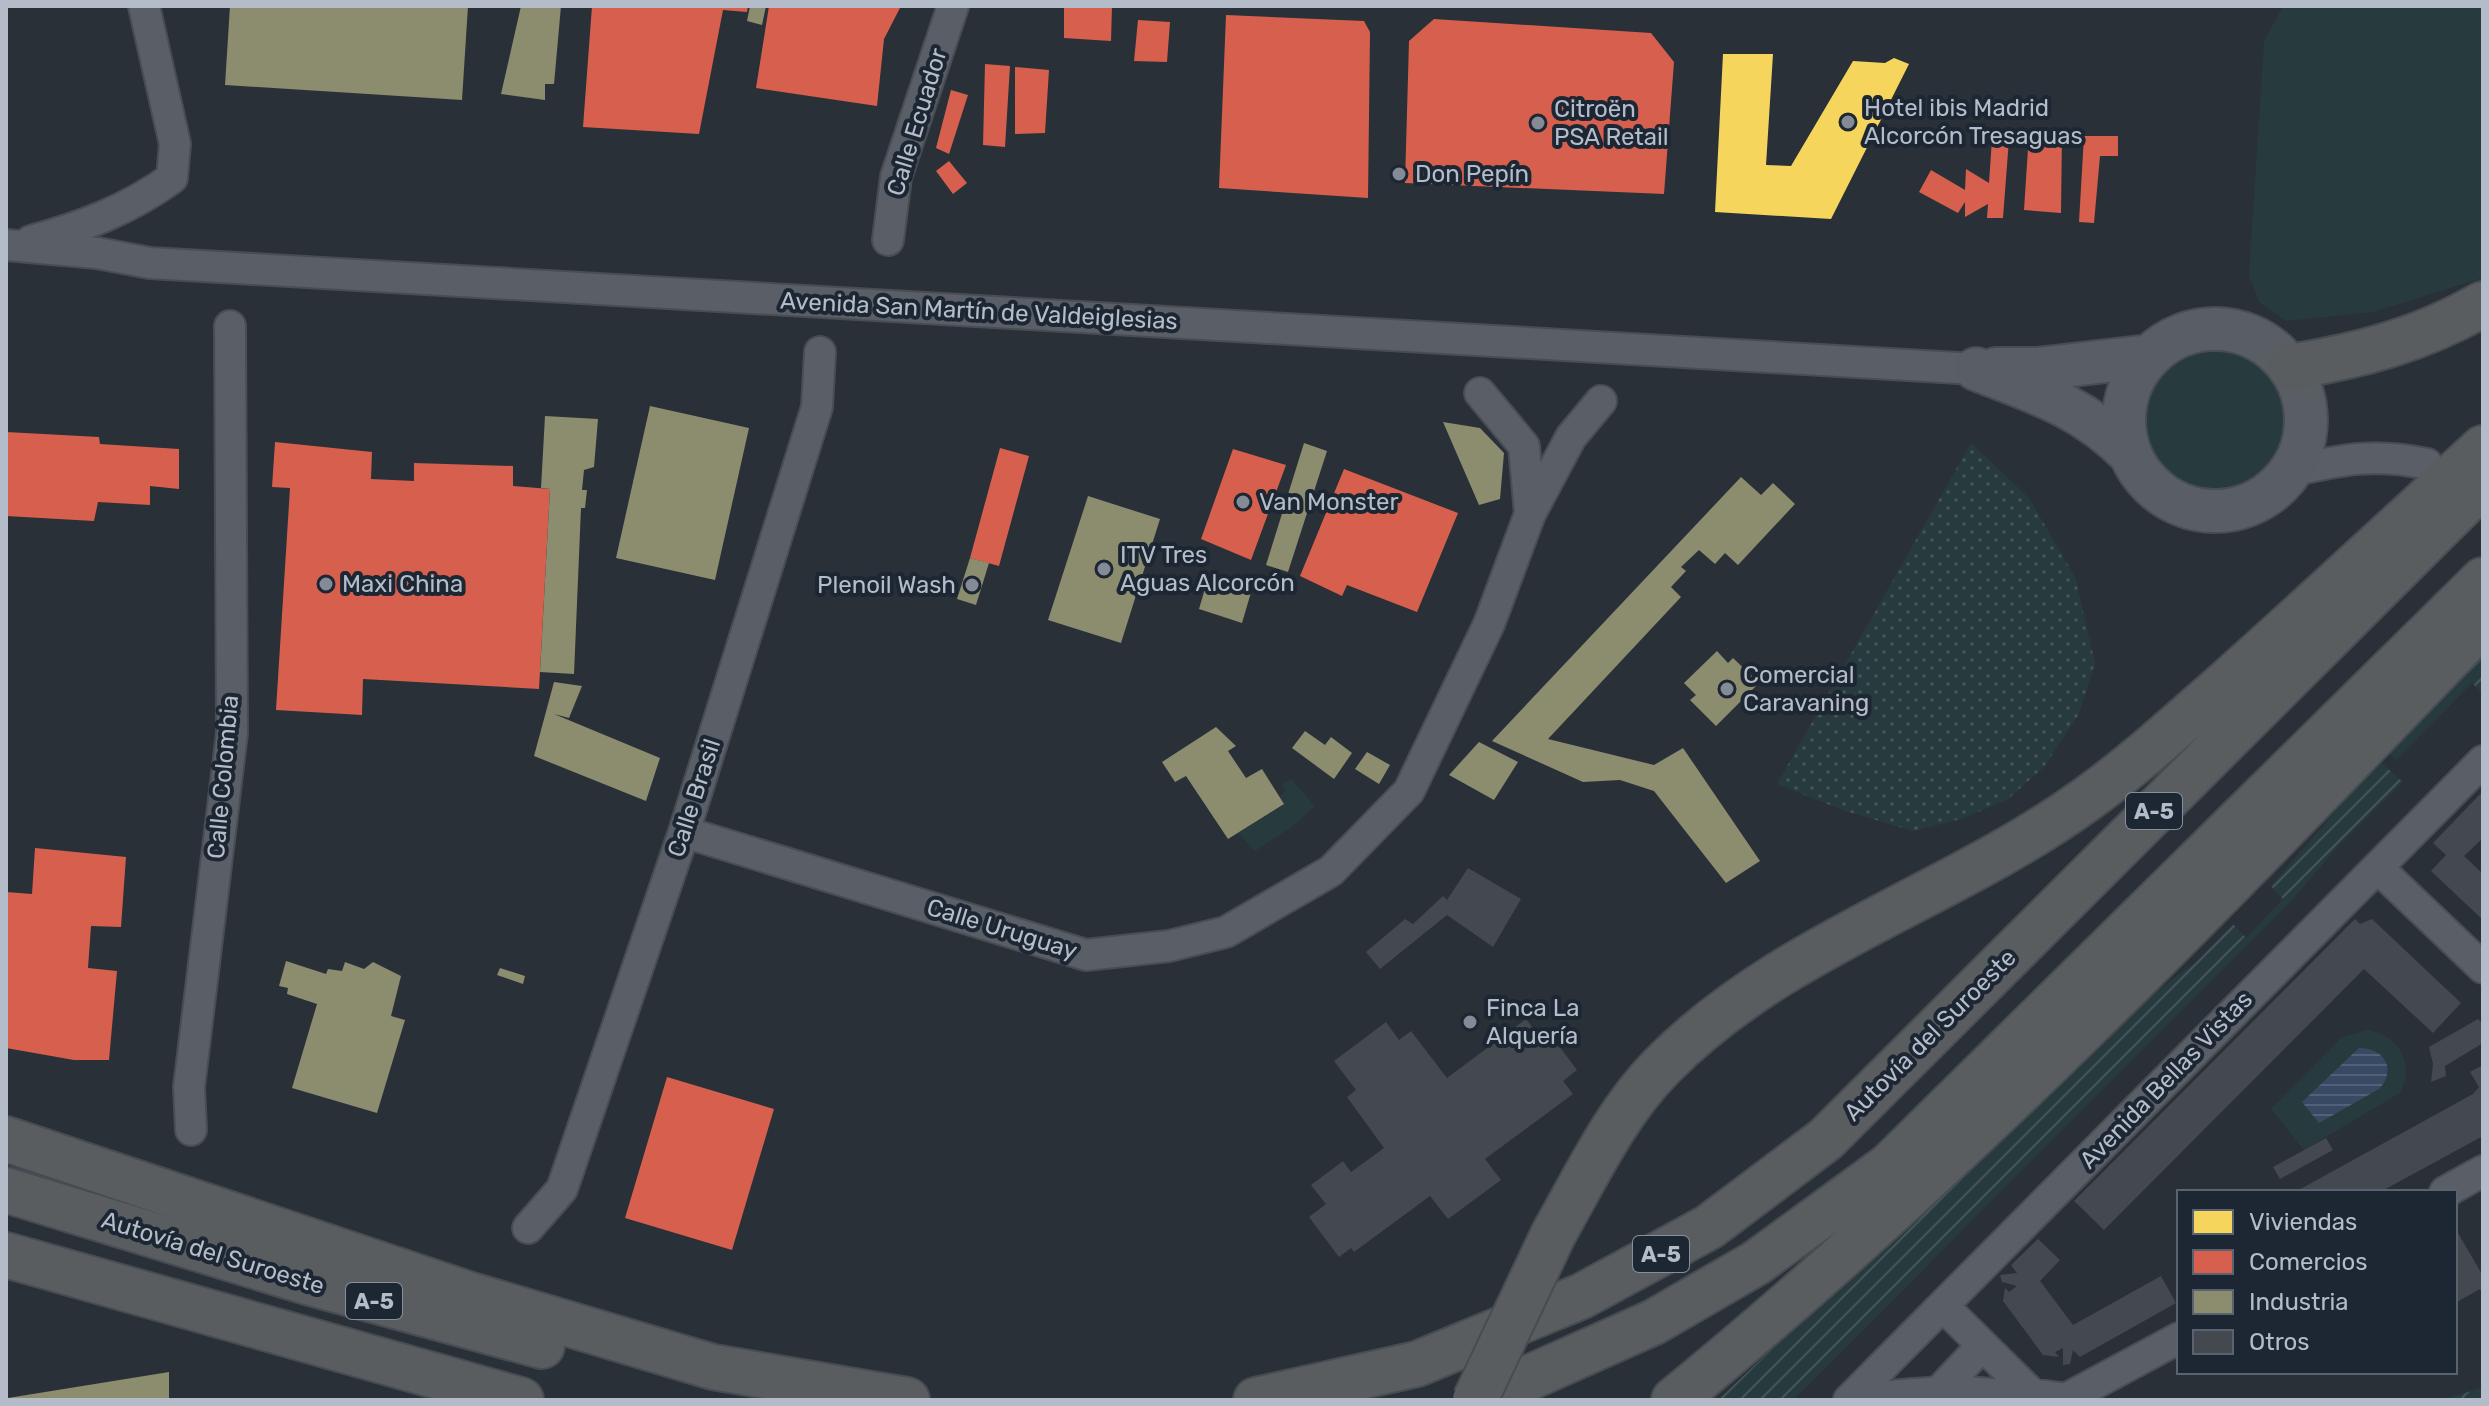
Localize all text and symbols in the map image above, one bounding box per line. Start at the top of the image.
street label: Calle Ecuador [881,45,953,199]
place label: Hotel ibis Madrid Alcorcón Tresaguas [1864,94,2083,150]
place label: Citroën PSA Retail [1554,95,1669,151]
marker: Hotel ibis Madrid Alcorcón Tresaguas [1839,113,1857,131]
marker: Citroën PSA Retail [1529,114,1547,132]
place label: Don Pepín [1415,160,1529,188]
marker: Don Pepín [1390,165,1408,183]
street label: Avenida San Martín de Valdeiglesias [779,287,1179,335]
place label: Van Monster [1259,488,1399,516]
marker: Van Monster [1234,493,1252,511]
place label: ITV Tres Aguas Alcorcón [1120,541,1295,597]
marker: ITV Tres Aguas Alcorcón [1095,560,1113,578]
place label: Maxi China [342,570,463,598]
place label: Plenoil Wash [817,571,956,599]
marker: Maxi China [317,575,335,593]
marker: Plenoil Wash [963,576,981,594]
place label: Comercial Caravaning [1743,661,1869,717]
marker: Comercial Caravaning [1718,680,1736,698]
street label: Calle Colombia [202,694,244,860]
street label: Calle Brasil [662,736,726,860]
road number: A-5 [2126,793,2182,829]
street label: Calle Uruguay [924,893,1080,965]
street label: Autovía del Suroeste [1838,943,2022,1127]
street label: Avenida Bellas Vistas [2074,985,2258,1175]
place label: Finca La Alquería [1486,994,1580,1050]
marker: Finca La Alquería [1461,1013,1479,1031]
legend [2177,1190,2457,1374]
street label: Autovía del Suroeste [98,1206,328,1300]
text: Viviendas [2249,1208,2357,1236]
road number: A-5 [1633,1236,1689,1272]
text: Comercios [2249,1248,2368,1276]
road number: A-5 [346,1283,402,1319]
text: Industria [2249,1288,2349,1316]
text: Otros [2249,1328,2310,1356]

